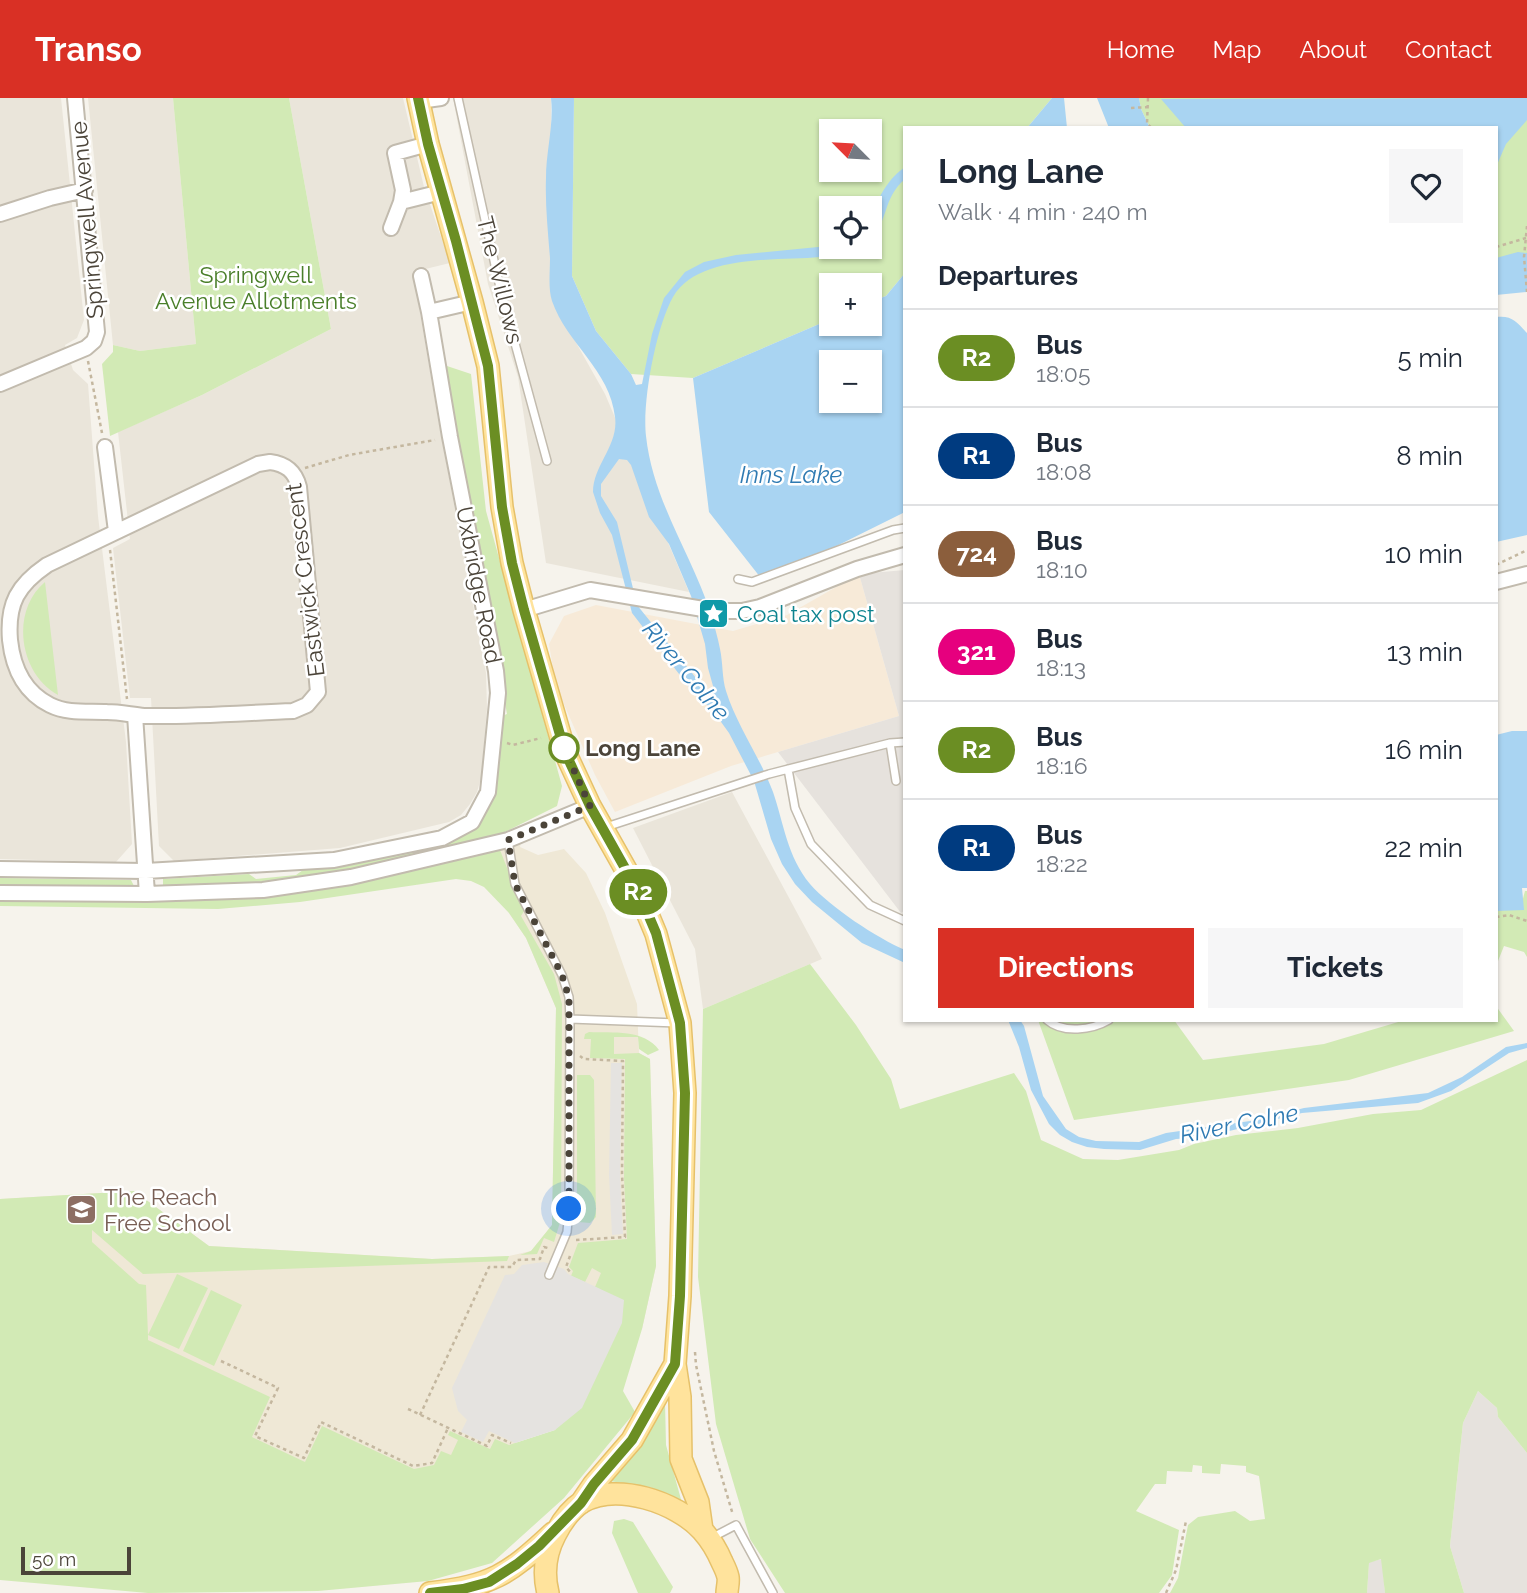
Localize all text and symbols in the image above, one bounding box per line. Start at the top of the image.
text: Transo [35,30,142,69]
text: Home [1107,35,1175,64]
text: Map [1213,35,1261,64]
text: About [1299,35,1367,64]
text: Contact [1405,35,1492,64]
north arrow [819,119,882,182]
map controls [819,119,882,413]
street label: Springwell Avenue [64,120,109,320]
button: heart [1389,149,1463,223]
text: Long Lane [938,152,1104,191]
button: locate [819,196,882,259]
text: Walk · 4 min · 240 m [938,198,1148,225]
street label: The Willows [472,213,529,346]
park label: Springwell Avenue Allotments [155,261,357,314]
text: Departures [938,261,1078,291]
button: + [819,273,882,336]
text: Bus [1036,330,1083,360]
text: R2 [962,343,991,372]
text: 5 min [1397,343,1463,373]
button: − [819,350,882,413]
text: 18:05 [1036,360,1090,387]
text: Bus [1036,428,1083,458]
text: R1 [963,441,990,470]
text: 8 min [1396,441,1463,471]
text: 18:08 [1036,458,1092,485]
water label: Inns Lake [740,460,842,489]
street label: Eastwick Crescent [279,481,330,678]
street label: Uxbridge Road [451,504,508,666]
text: Bus [1036,526,1083,556]
text: 724 [956,539,997,568]
text: 10 min [1385,539,1463,569]
text: 18:10 [1036,556,1088,583]
place icon: Coal tax post [697,597,731,631]
place label: Coal tax post [737,600,875,627]
water label: River Colne [637,615,736,726]
text: Bus [1036,624,1083,654]
text: 321 [957,637,996,666]
text: 13 min [1387,637,1463,667]
text: 18:13 [1036,654,1086,681]
text: Bus [1036,722,1083,752]
marker: Long Lane [549,733,579,763]
place label: Long Lane [585,734,701,761]
text: R2 [962,735,991,764]
text: 16 min [1385,735,1463,765]
text: 18:16 [1036,752,1088,779]
text: Bus [1036,820,1083,850]
text: R1 [963,833,990,862]
text: 22 min [1385,833,1463,863]
text: 18:22 [1036,850,1088,877]
line badge: R2 [606,869,670,915]
text: R2 [623,877,653,906]
button: Directions [938,928,1194,1008]
button: Tickets [1208,928,1463,1008]
water label: River Colne [1177,1098,1301,1149]
place label: The Reach Free School [104,1183,232,1236]
your location [551,1191,586,1226]
school or university icon: The Reach Free School [64,1193,98,1227]
scale bar [21,1544,131,1576]
text: 50 m [32,1548,76,1570]

